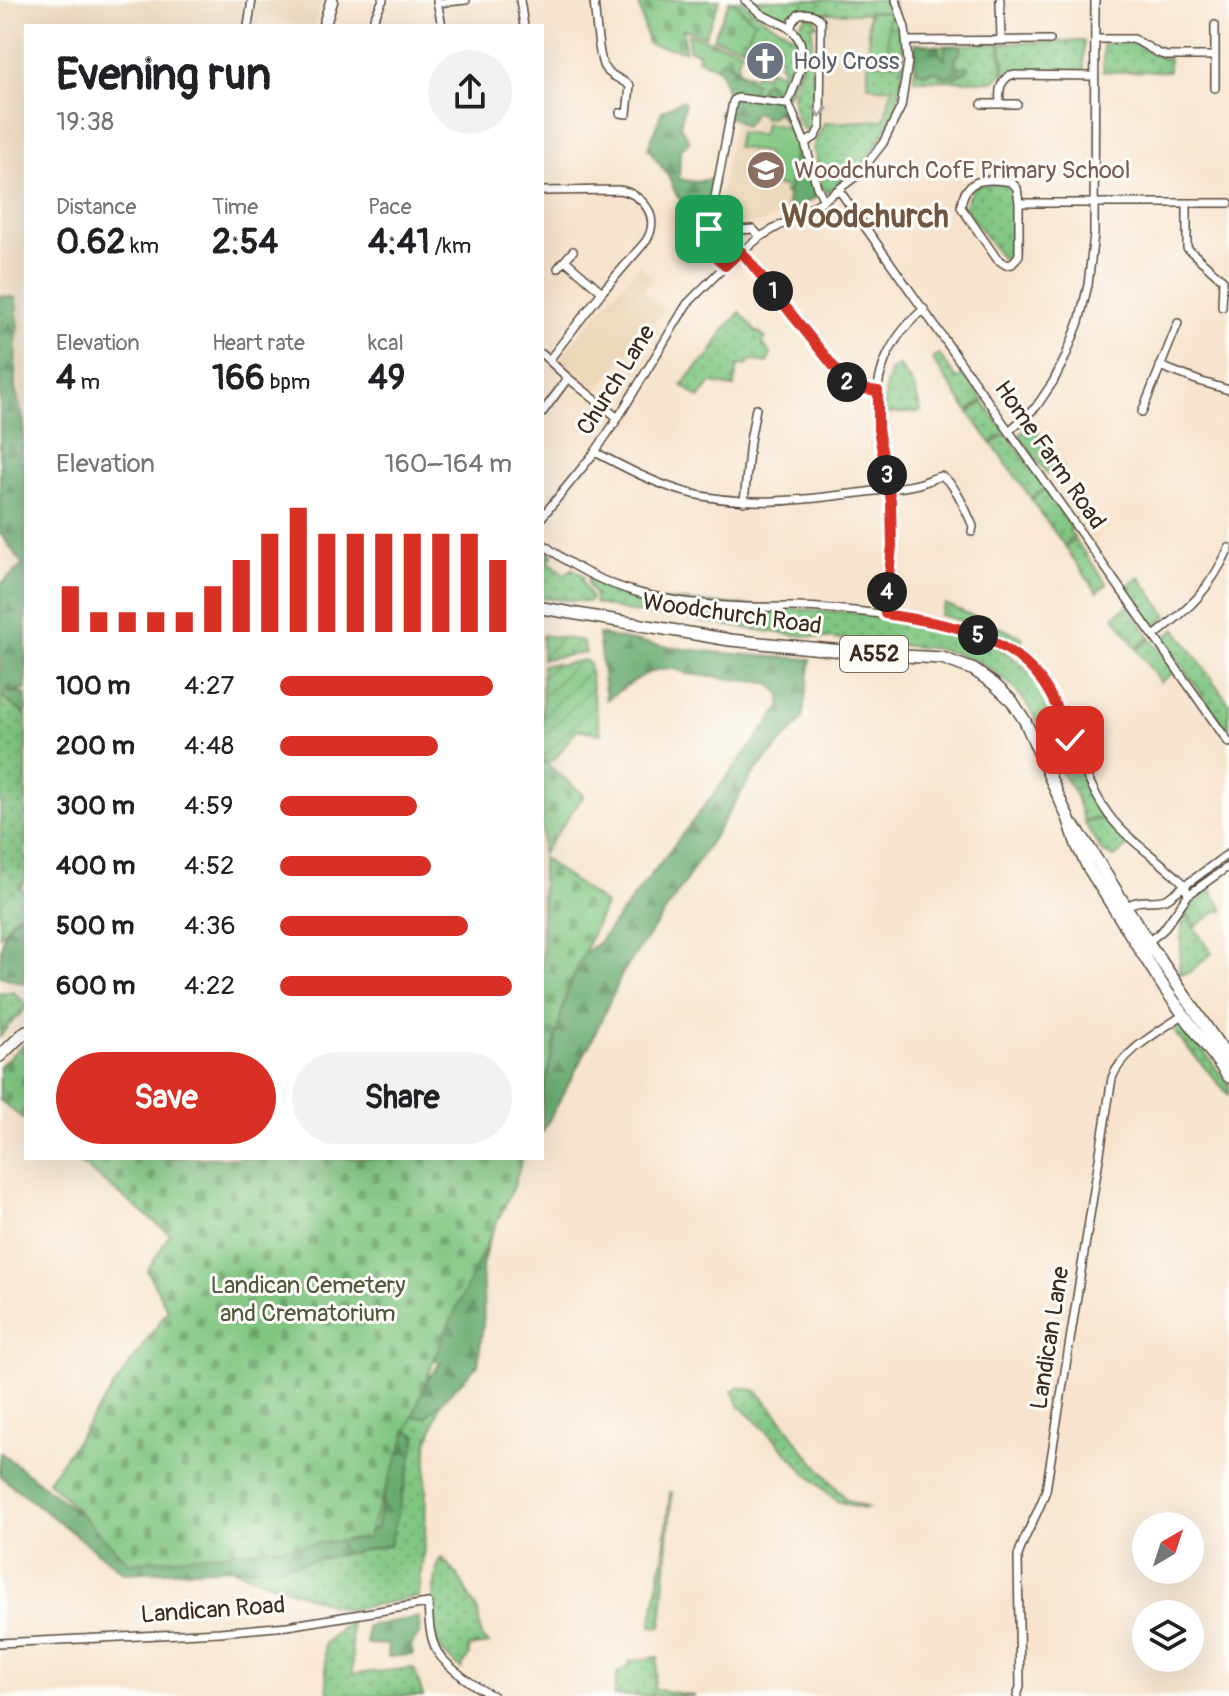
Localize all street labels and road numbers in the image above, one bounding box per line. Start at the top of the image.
street label: Church Lane [571,319,661,441]
street label: Home Farm Road [988,375,1112,535]
street label: Woodchurch Road [641,587,823,641]
road number: A552 [840,636,908,672]
street label: Landican Lane [1024,1264,1076,1412]
street label: Landican Road [140,1590,286,1630]

